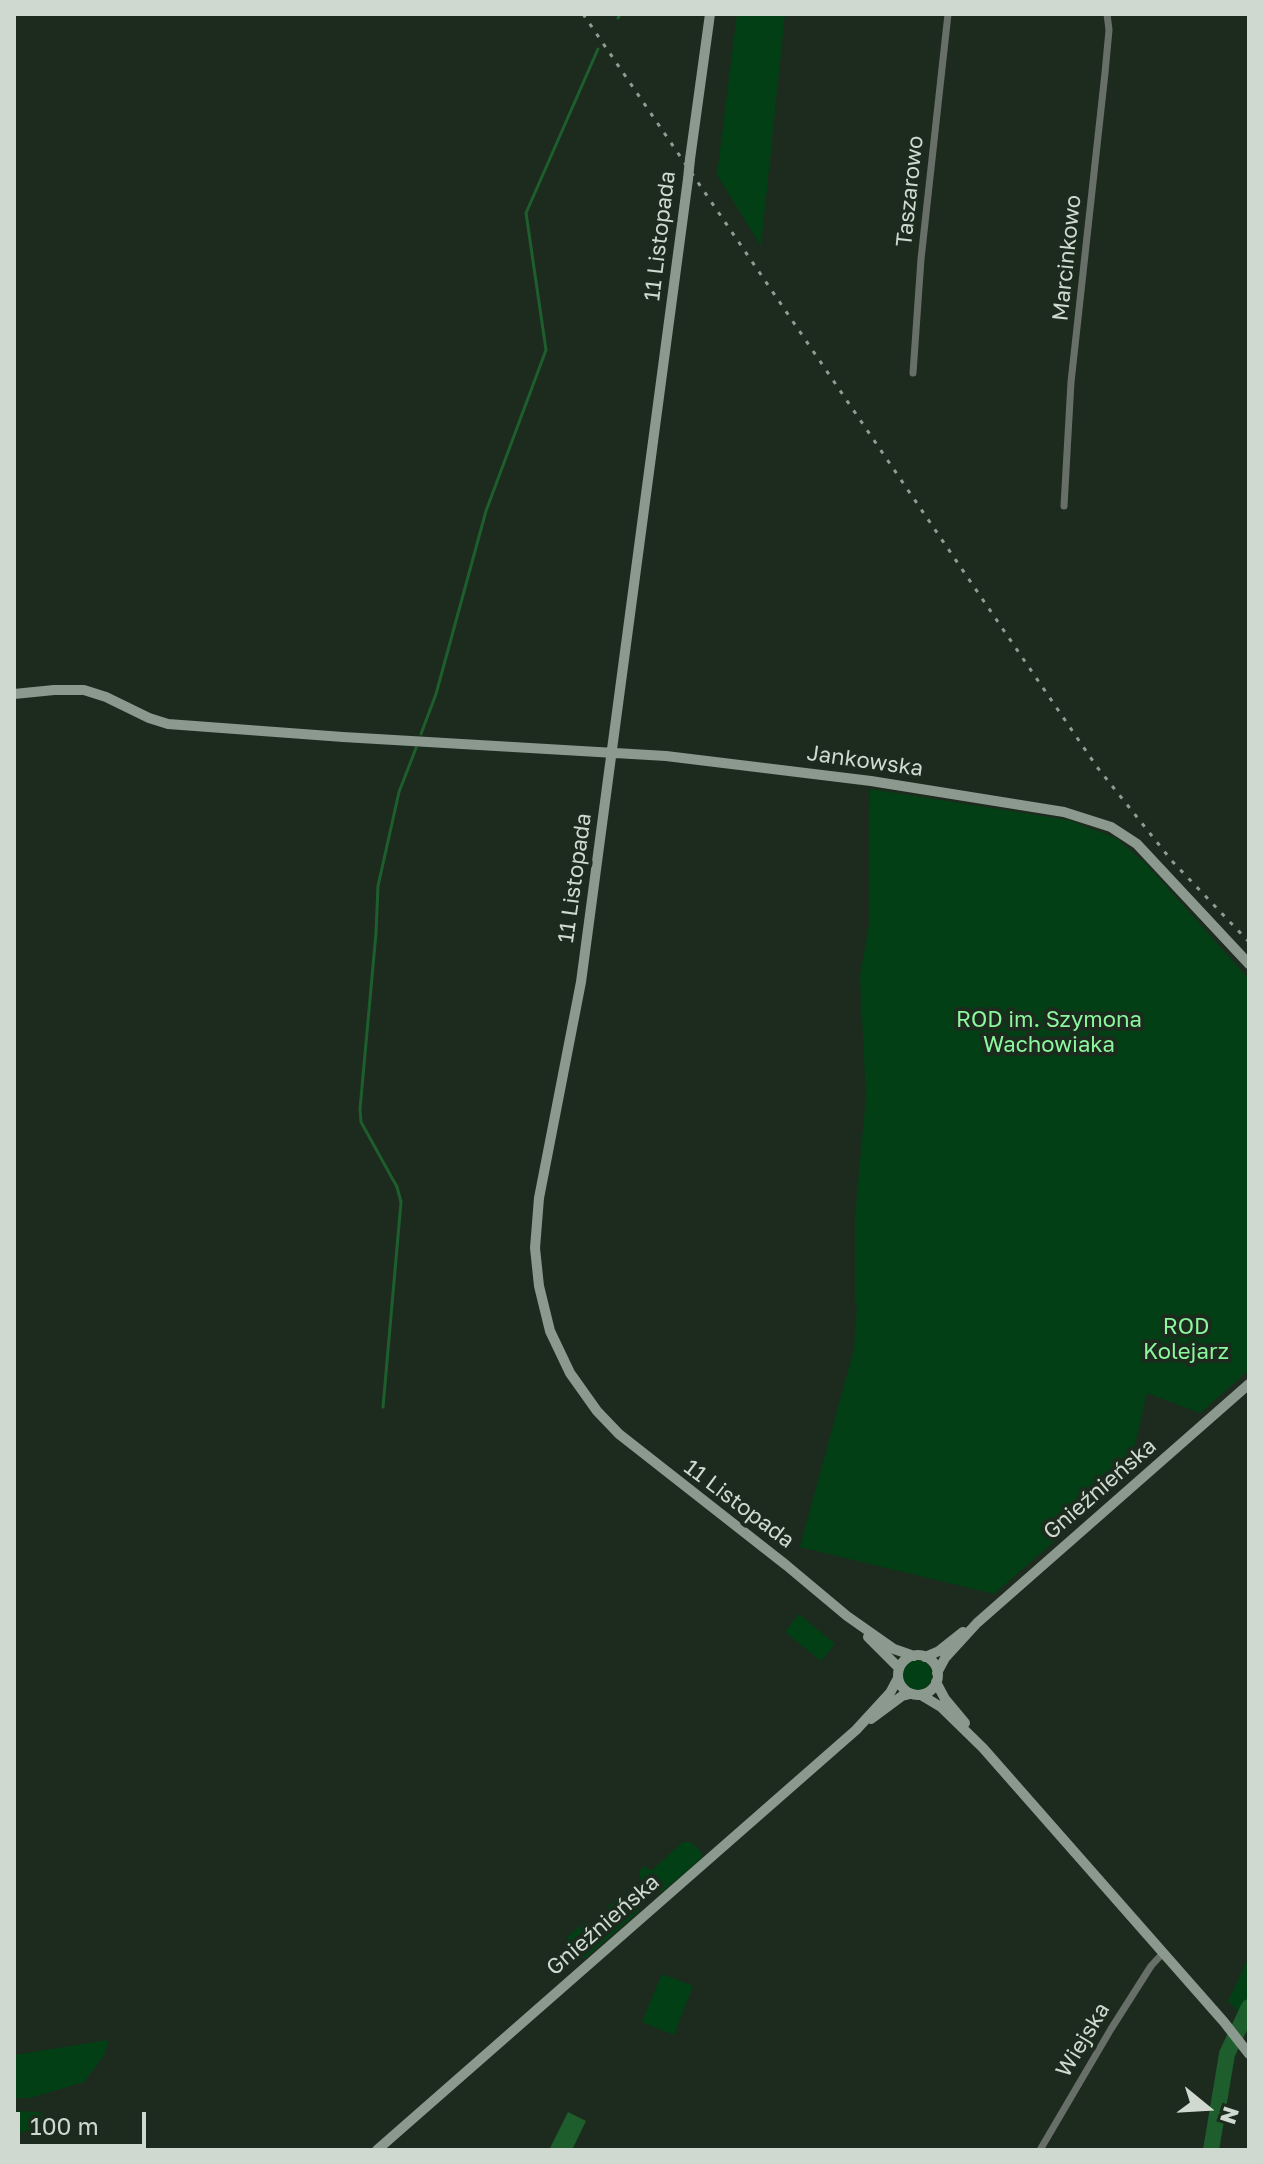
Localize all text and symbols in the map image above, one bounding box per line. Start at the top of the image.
street label: Taszarowo [891,134,929,248]
street label: 11 Listopada [639,169,681,303]
street label: Marcinkowo [1047,194,1087,322]
street label: Jankowska [805,740,925,782]
street label: 11 Listopada [553,811,597,945]
park label: ROD im. Szymona Wachowiaka [956,1007,1142,1058]
park label: ROD Kolejarz [1143,1314,1229,1366]
street label: Gnieźnieńska [1038,1433,1162,1545]
street label: 11 Listopada [679,1454,799,1554]
street label: Gnieźnieńska [541,1869,665,1981]
street label: Wiejska [1051,1998,1115,2082]
north arrow [1167,2068,1247,2148]
scale bar [20,2096,150,2146]
text: N [1215,2103,1246,2128]
text: 100 m [30,2111,99,2140]

